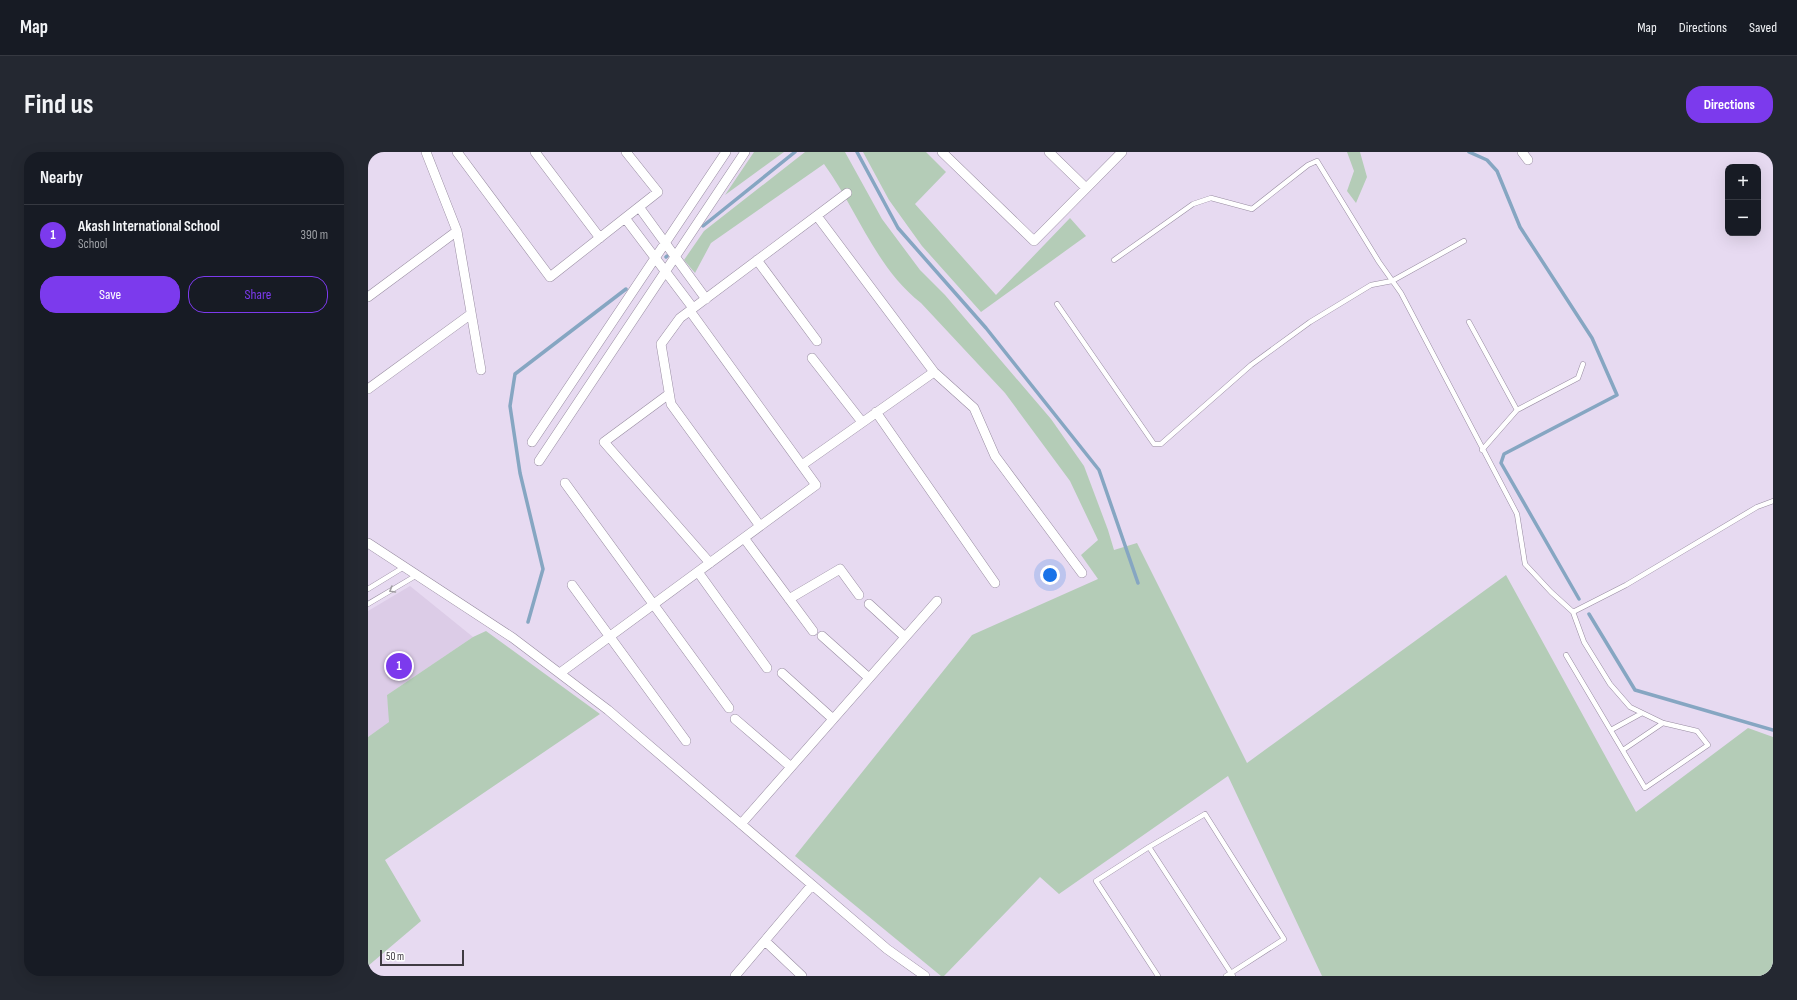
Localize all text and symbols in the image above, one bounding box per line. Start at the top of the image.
text: Map [20,16,48,39]
text: Map [1637,19,1657,36]
text: Directions [1679,19,1727,36]
text: Saved [1749,19,1777,36]
button: Directions [1686,86,1773,123]
text: Find us [24,88,93,121]
map controls [1725,164,1761,236]
button: + [1725,164,1761,200]
text: Nearby [40,168,83,188]
button: − [1725,200,1761,236]
text: Akash International School [78,217,220,236]
text: 1 [50,227,56,243]
text: 390 m [301,227,328,243]
text: School [78,236,108,252]
button: Save [40,276,180,313]
button: Share [188,276,328,313]
your location [1040,565,1060,585]
one-way arrow [389,585,397,592]
pin: 1 [386,651,412,681]
scale bar [380,948,464,967]
text: 50 m [386,950,404,963]

